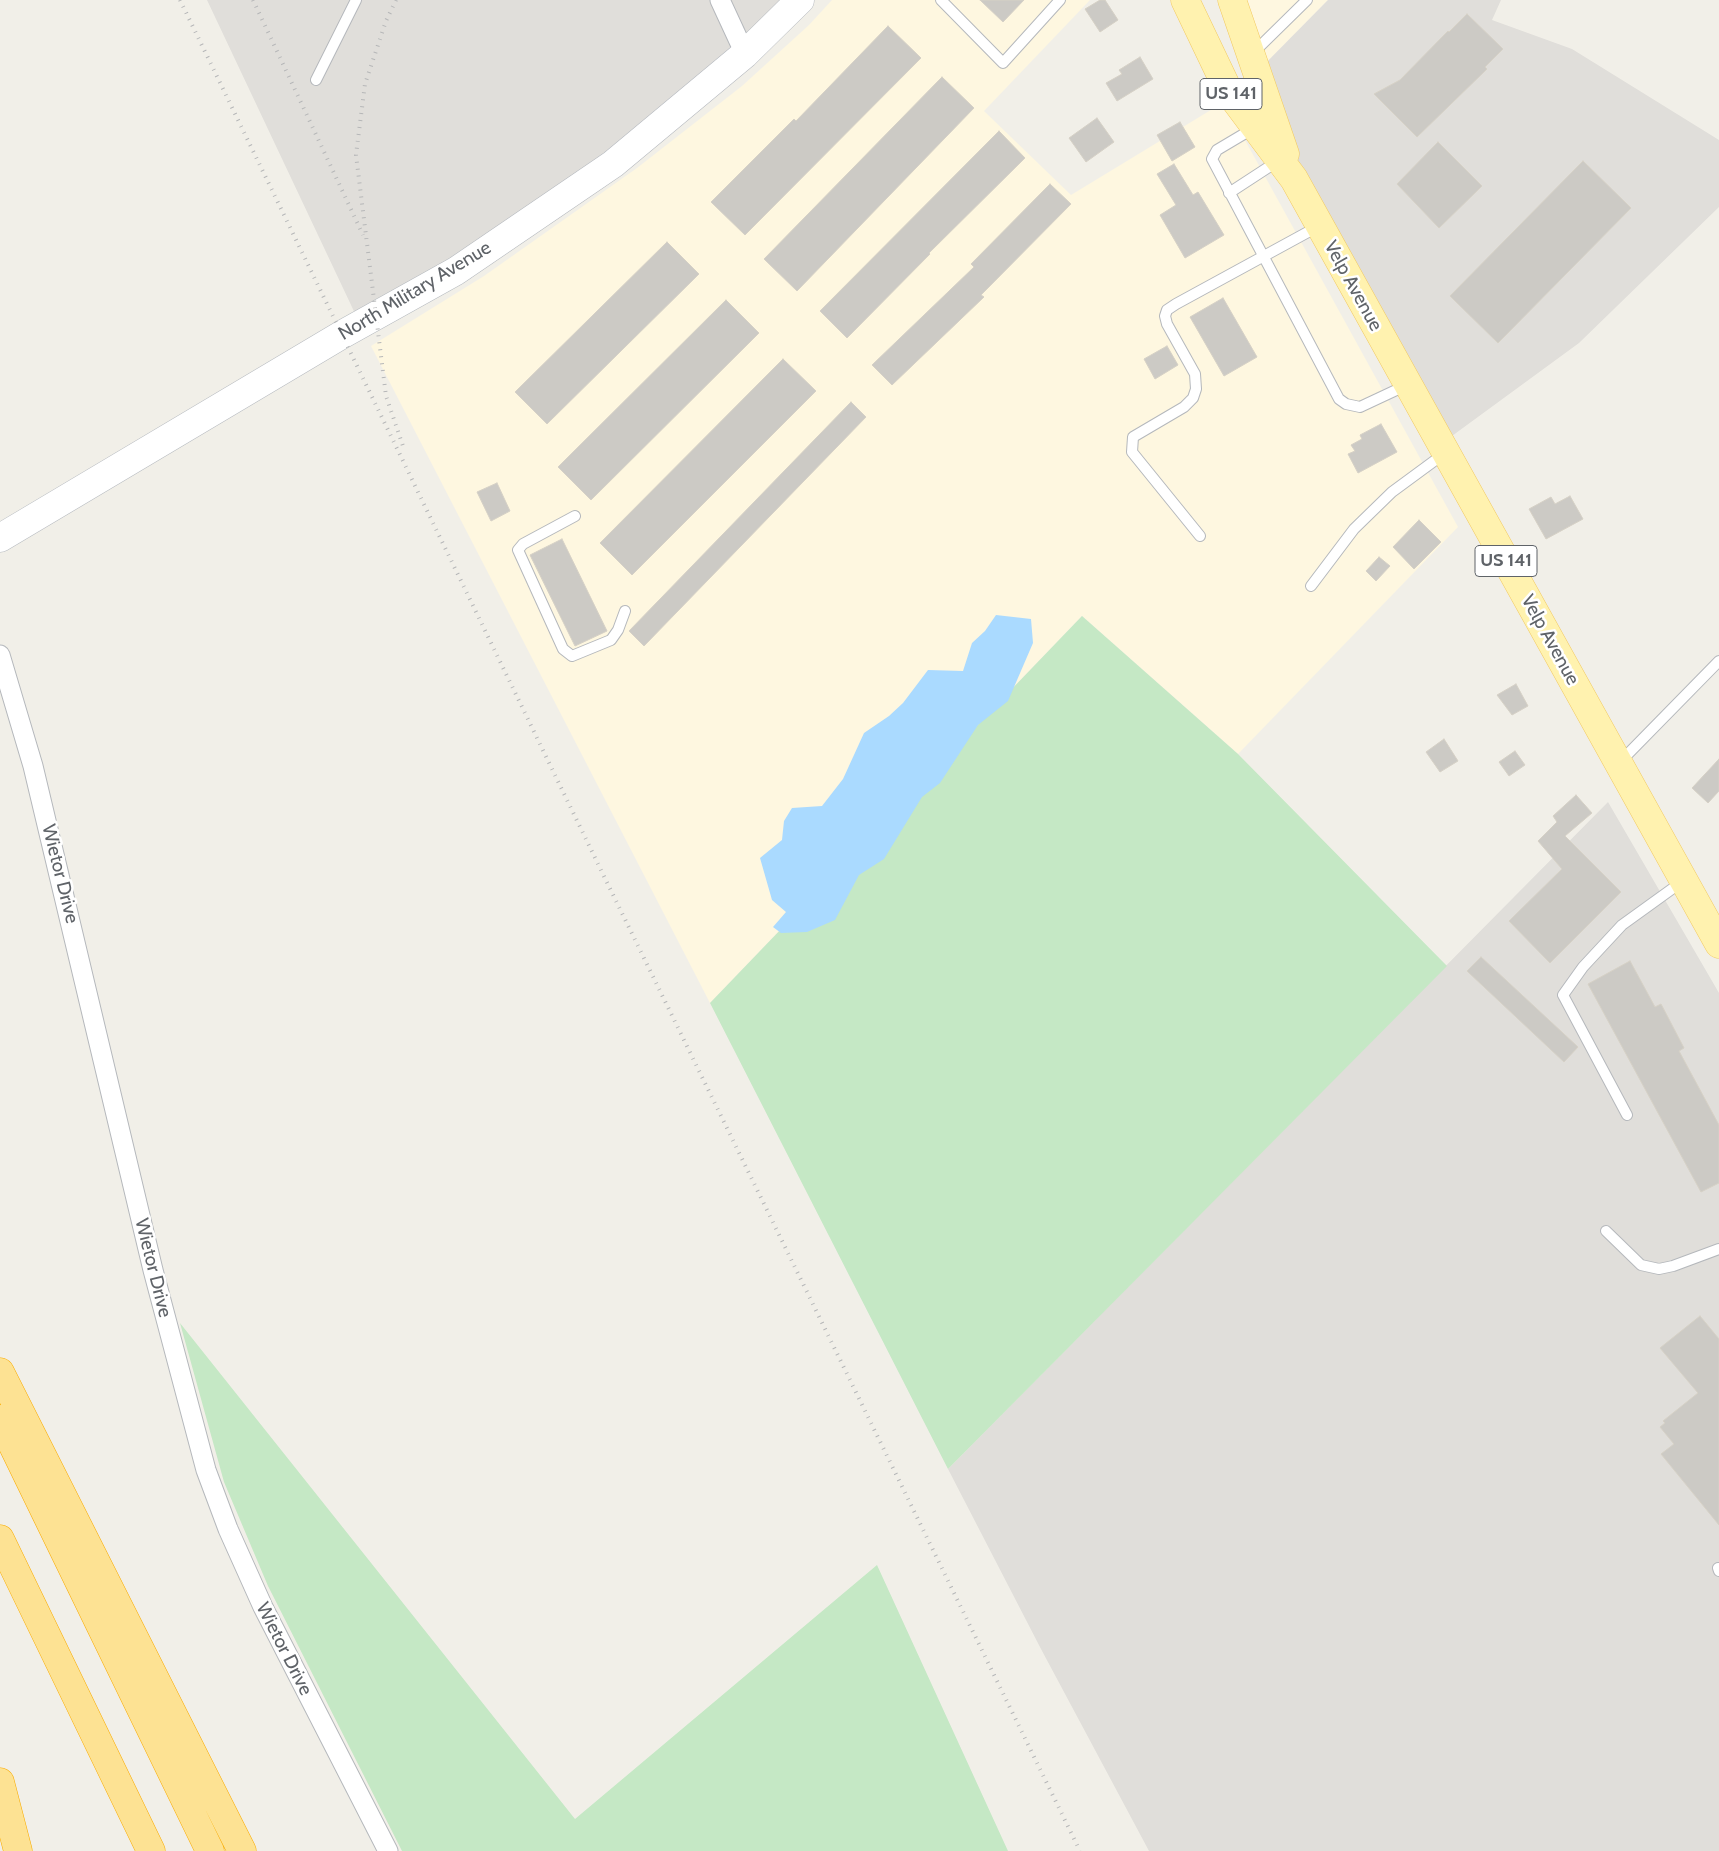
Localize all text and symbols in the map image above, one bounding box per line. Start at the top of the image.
road number: US 141 [1200,78,1262,110]
street label: North Military Avenue [335,236,495,346]
street label: Velp Avenue [1319,237,1387,335]
road number: US 141 [1475,546,1537,576]
street label: Velp Avenue [1516,591,1584,689]
street label: Wietor Drive [37,822,83,926]
street label: Wietor Drive [130,1216,176,1320]
street label: Wietor Drive [251,1599,317,1699]

